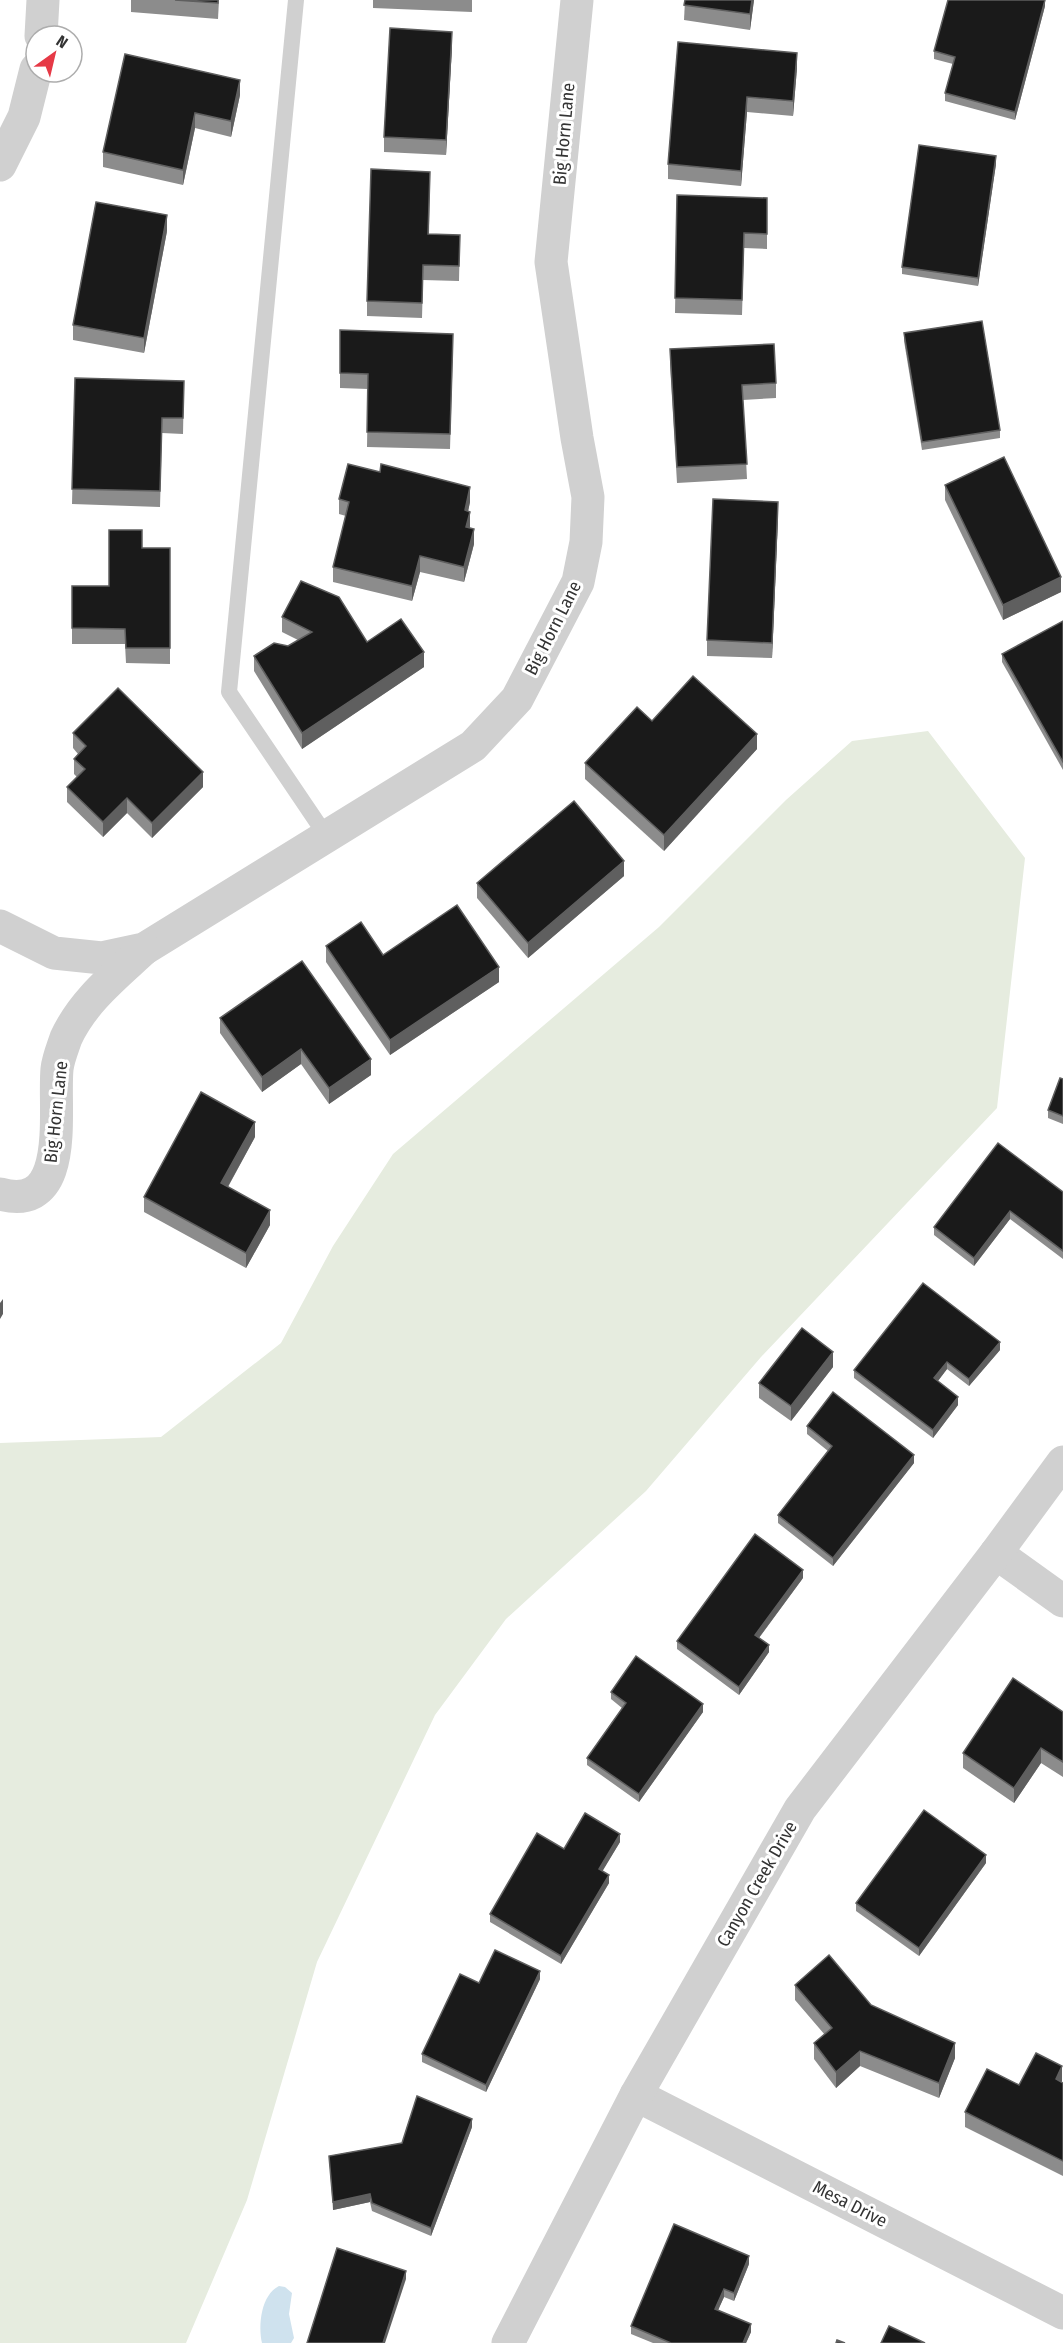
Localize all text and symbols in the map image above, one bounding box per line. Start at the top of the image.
north arrow [24,24,84,84]
text: N [53,31,71,53]
street label: Big Horn Lane [549,82,579,186]
street label: Big Horn Lane [520,577,586,679]
street label: Big Horn Lane [40,1060,72,1164]
street label: Canyon Creek Drive [712,1817,802,1951]
street label: Mesa Drive [809,2176,891,2232]

